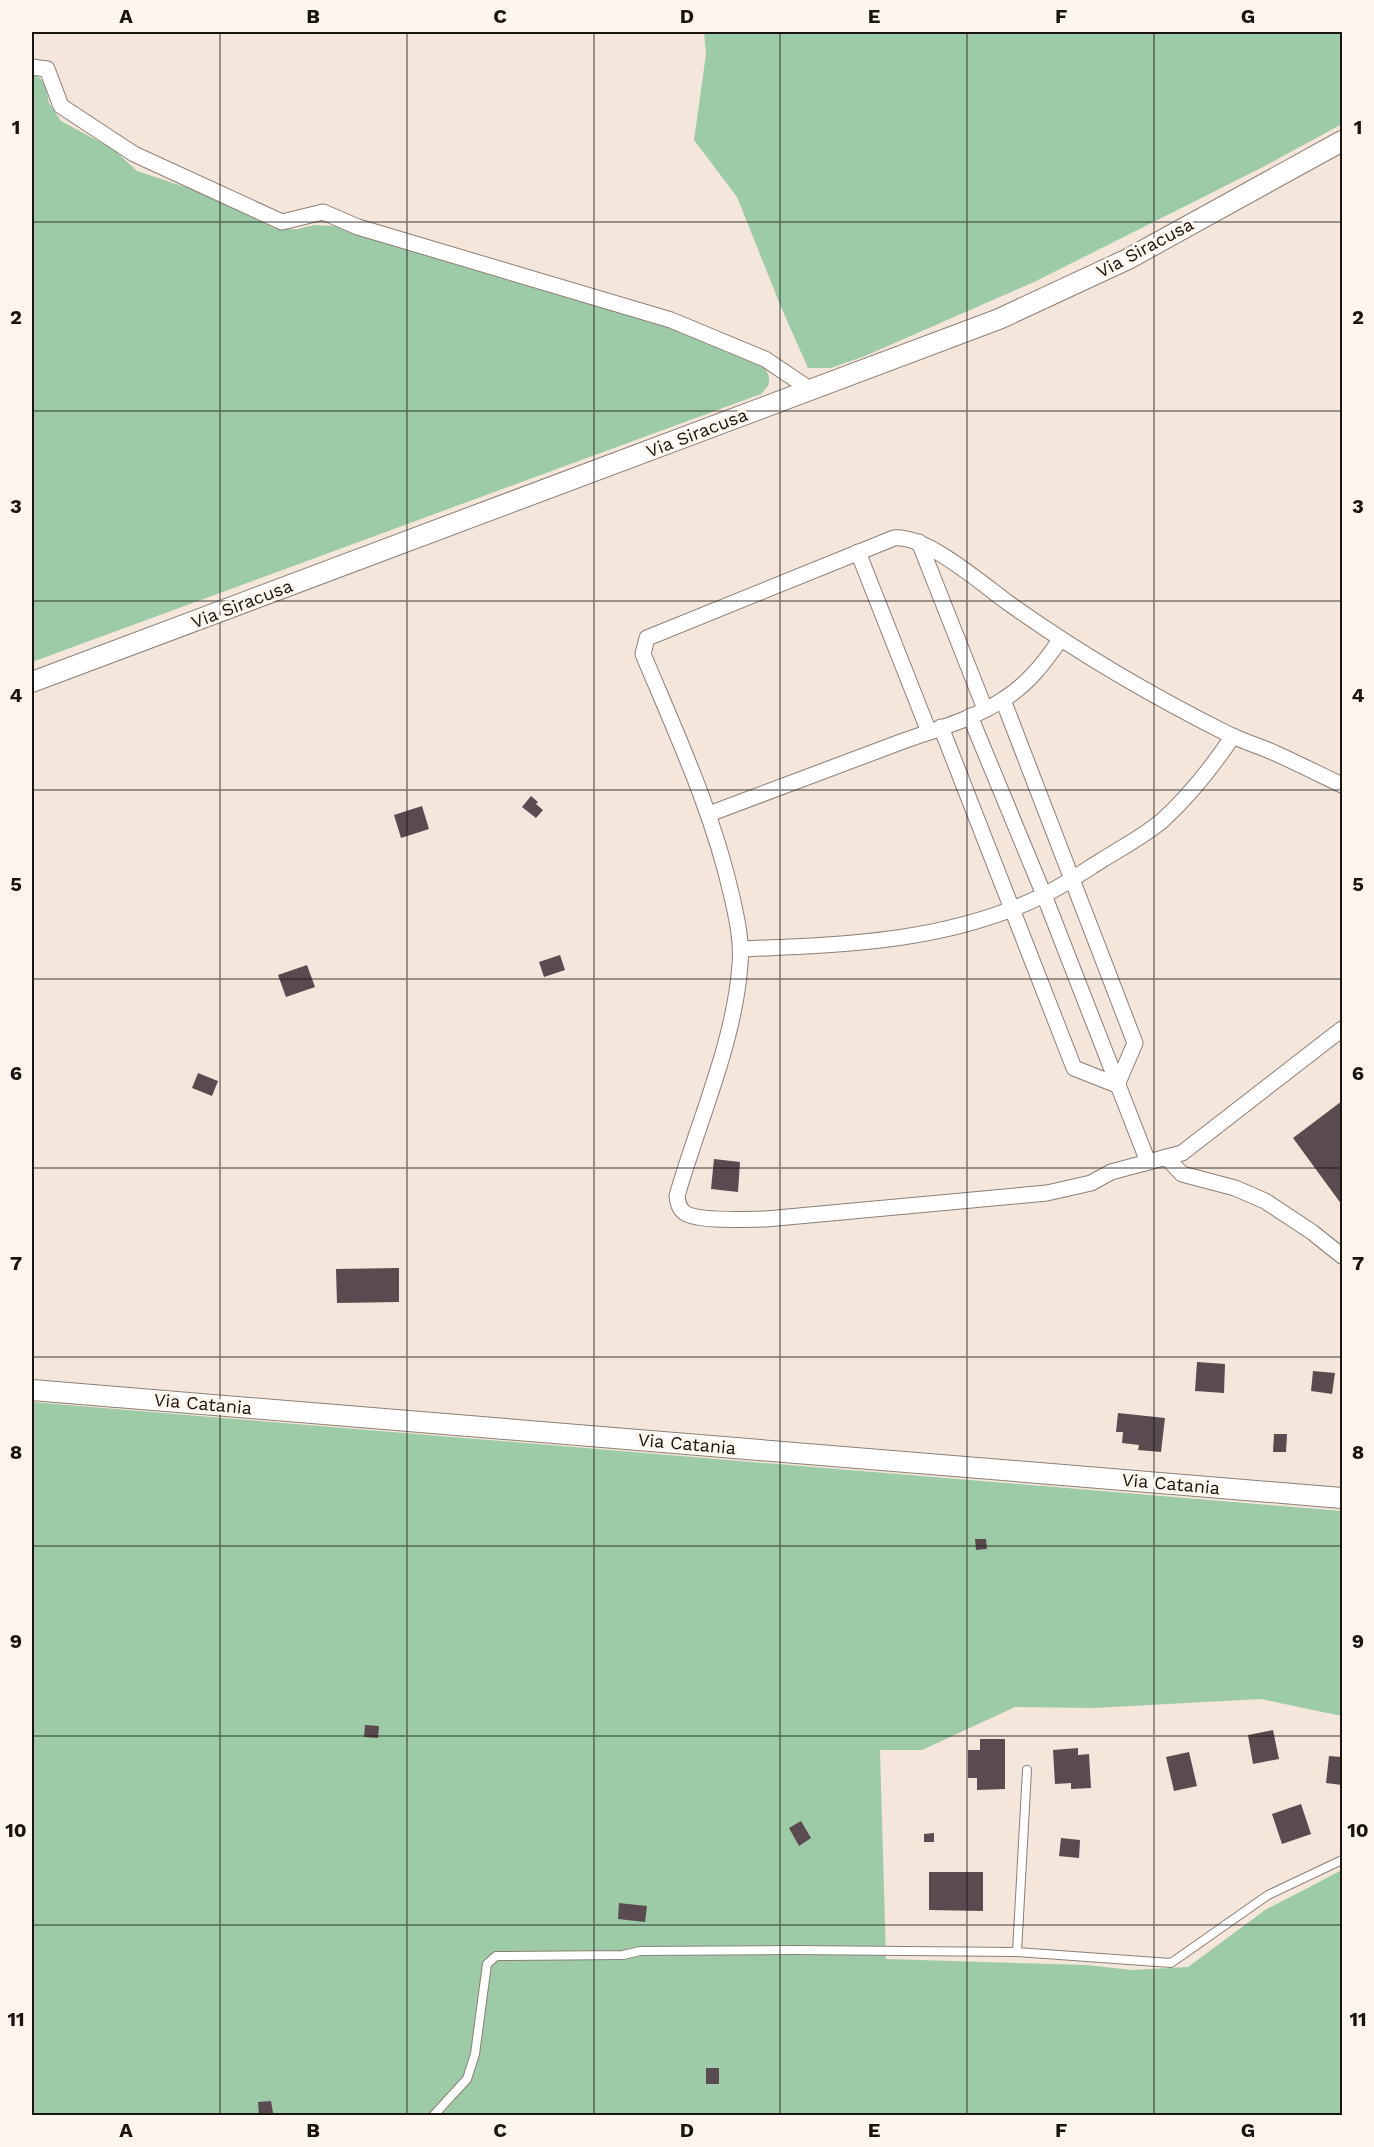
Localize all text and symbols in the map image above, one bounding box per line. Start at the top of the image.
text: A [119,4,133,28]
text: B [306,4,320,28]
text: C [493,4,507,28]
text: D [680,4,694,28]
text: E [868,4,880,28]
text: F [1055,4,1067,28]
text: G [1241,4,1255,28]
text: 1 [12,115,20,139]
text: 1 [1354,115,1362,139]
street label: Via Siracusa [1093,213,1197,282]
text: 2 [10,305,22,329]
text: 2 [1352,305,1364,329]
street label: Via Siracusa [643,404,750,461]
text: 3 [10,494,22,518]
text: 3 [1352,494,1364,518]
street label: Via Siracusa [188,575,295,632]
text: 4 [10,683,23,707]
text: 4 [1352,683,1365,707]
text: 5 [10,872,22,896]
text: 5 [1352,872,1364,896]
text: 6 [10,1061,22,1085]
text: 6 [1352,1061,1364,1085]
text: 7 [10,1251,22,1275]
text: 7 [1352,1251,1364,1275]
street label: Via Catania [153,1389,253,1418]
street label: Via Catania [637,1429,737,1458]
text: 8 [10,1440,22,1464]
text: 8 [1352,1440,1364,1464]
street label: Via Catania [1121,1469,1221,1498]
text: 9 [10,1629,22,1653]
text: 9 [1352,1629,1364,1653]
text: 10 [5,1818,27,1842]
text: 10 [1347,1818,1369,1842]
text: 11 [7,2007,25,2031]
text: 11 [1349,2007,1367,2031]
text: A [119,2118,133,2142]
text: B [306,2118,320,2142]
text: C [493,2118,507,2142]
text: D [680,2118,694,2142]
text: E [868,2118,880,2142]
text: F [1055,2118,1067,2142]
text: G [1241,2118,1255,2142]

